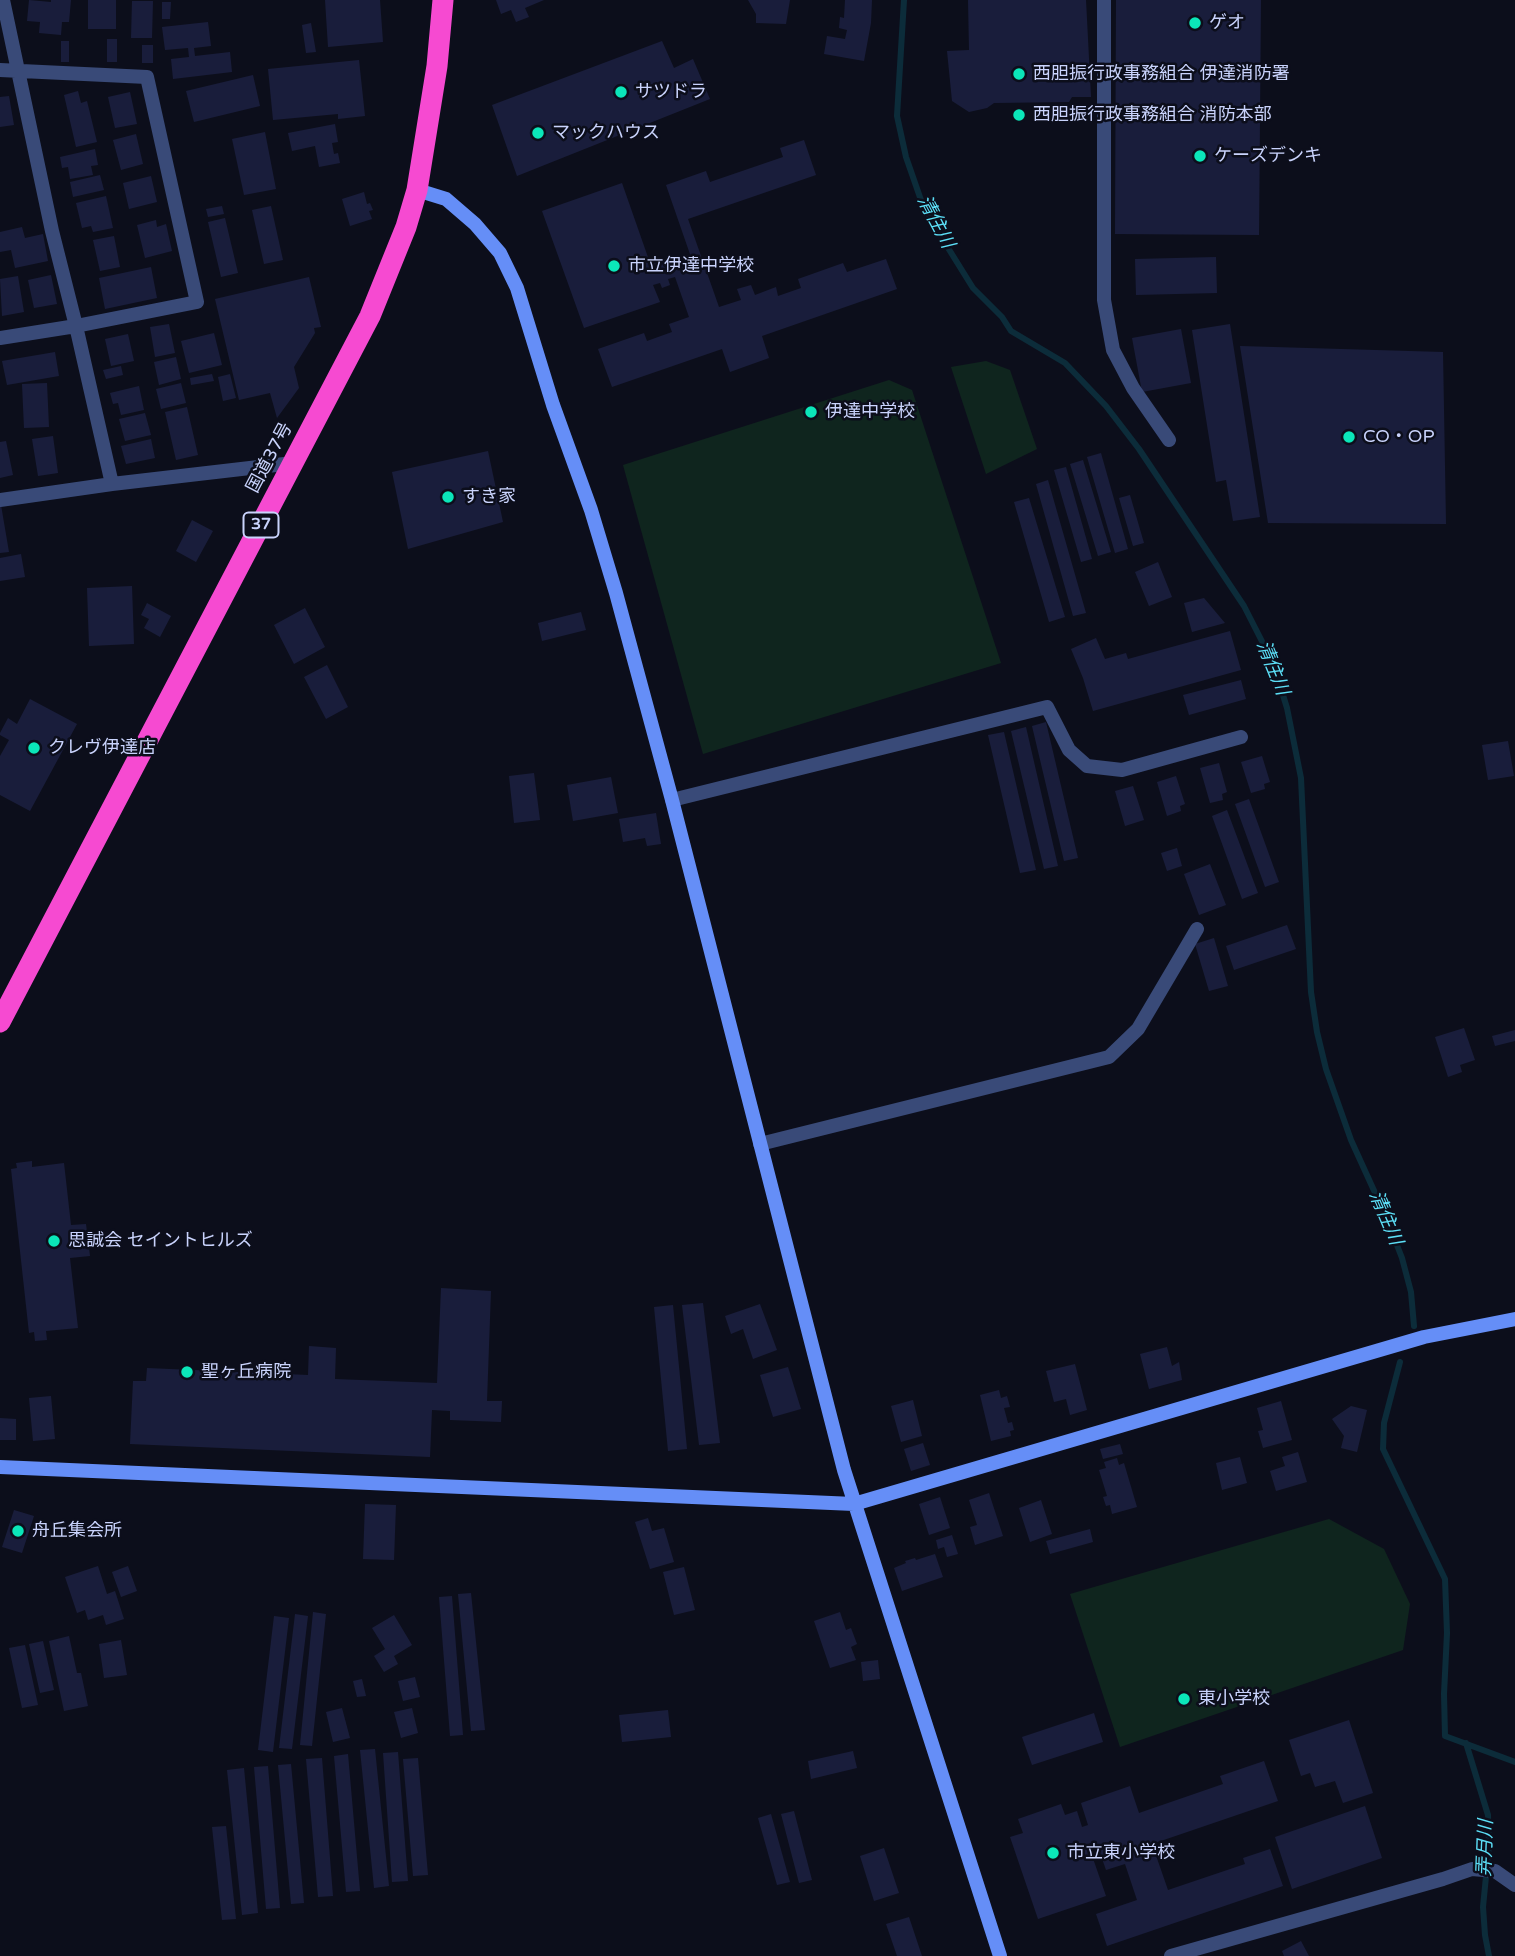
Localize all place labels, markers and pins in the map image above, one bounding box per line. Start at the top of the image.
place label: ゲオ [1209,12,1245,34]
marker: ゲオ [1187,15,1203,31]
place label: 西胆振行政事務組合 伊達消防署 [1033,63,1290,85]
marker: 西胆振行政事務組合 伊達消防署 [1011,66,1027,82]
place label: サツドラ [635,81,707,103]
marker: サツドラ [613,84,629,100]
place label: 西胆振行政事務組合 消防本部 [1033,104,1272,126]
marker: 西胆振行政事務組合 消防本部 [1011,107,1027,123]
place label: マックハウス [552,122,660,144]
marker: マックハウス [530,125,546,141]
place label: ケーズデンキ [1214,145,1322,167]
marker: ケーズデンキ [1192,148,1208,164]
place label: 市立伊達中学校 [628,255,754,277]
marker: 市立伊達中学校 [606,258,622,274]
place label: 伊達中学校 [825,401,915,423]
marker: 伊達中学校 [803,404,819,420]
place label: CO・OP [1363,426,1434,448]
marker: CO・OP [1341,429,1357,445]
place label: すき家 [462,486,516,508]
marker: すき家 [440,489,456,505]
place label: クレヴ伊達店 [48,737,156,759]
marker: クレヴ伊達店 [26,740,42,756]
place label: 思誠会 セイントヒルズ [68,1230,253,1252]
marker: 思誠会 セイントヒルズ [46,1233,62,1249]
place label: 聖ヶ丘病院 [201,1361,291,1383]
marker: 聖ヶ丘病院 [179,1364,195,1380]
place label: 舟丘集会所 [32,1520,122,1542]
marker: 舟丘集会所 [10,1523,26,1539]
place label: 東小学校 [1198,1688,1270,1710]
marker: 東小学校 [1176,1691,1192,1707]
place label: 市立東小学校 [1067,1842,1175,1864]
marker: 市立東小学校 [1045,1845,1061,1861]

